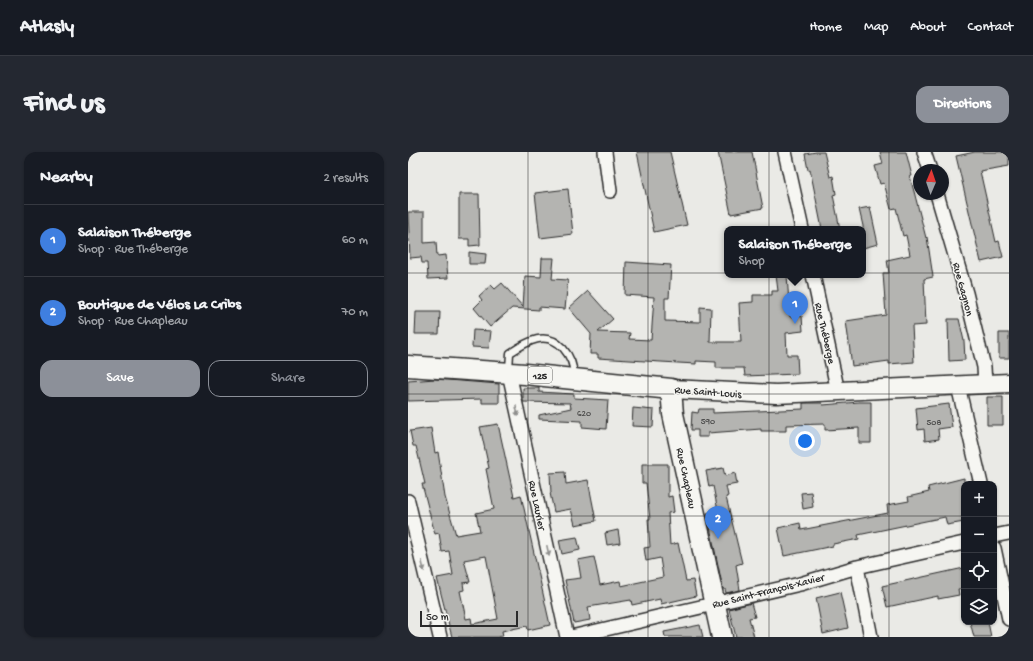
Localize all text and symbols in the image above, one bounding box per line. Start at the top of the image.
text: Atlasly [20,16,74,39]
text: Home [810,19,842,36]
text: Map [864,19,888,36]
text: About [910,19,946,36]
text: Contact [968,19,1013,36]
button: Directions [916,86,1009,123]
text: Find us [24,88,104,121]
north arrow [913,164,949,200]
text: Nearby [40,168,93,188]
text: 2 results [323,171,368,186]
text: Salaison Théberge [78,224,191,242]
popup [724,226,866,278]
text: 1 [50,233,56,248]
text: 60 m [342,233,368,248]
text: Salaison Théberge [739,236,851,254]
text: Shop · Rue Théberge [78,242,188,257]
text: Shop [739,254,765,269]
street label: Rue Gagnon [949,262,975,318]
pin: 1 [782,291,808,324]
text: Boutique de Vélos La Cribs [78,296,241,314]
street label: Rue Théberge [811,302,837,365]
text: 2 [50,305,56,320]
text: 70 m [342,305,368,320]
text: Shop · Rue Chapleau [78,314,188,329]
button: Save [40,360,200,397]
button: Share [208,360,368,397]
road number: 125 [528,367,552,383]
street label: Rue Saint-Louis [674,385,743,401]
one-way arrow [515,404,521,417]
house number: 620 [577,409,591,420]
house number: 590 [701,417,715,428]
house number: 508 [927,418,941,429]
your location [795,431,815,451]
street label: Rue Chapleau [673,447,697,510]
street label: Rue Laurier [525,480,547,532]
map controls [961,481,997,625]
button: + [961,481,997,517]
pin: 2 [705,506,731,539]
button: − [961,517,997,553]
one-way arrow [546,545,552,557]
button: locate [961,553,997,589]
one-way arrow [421,560,427,572]
street label: Rue Saint-François-Xavier [711,572,827,612]
button: layers [961,589,997,625]
scale bar [420,609,518,628]
text: 50 m [426,612,448,624]

